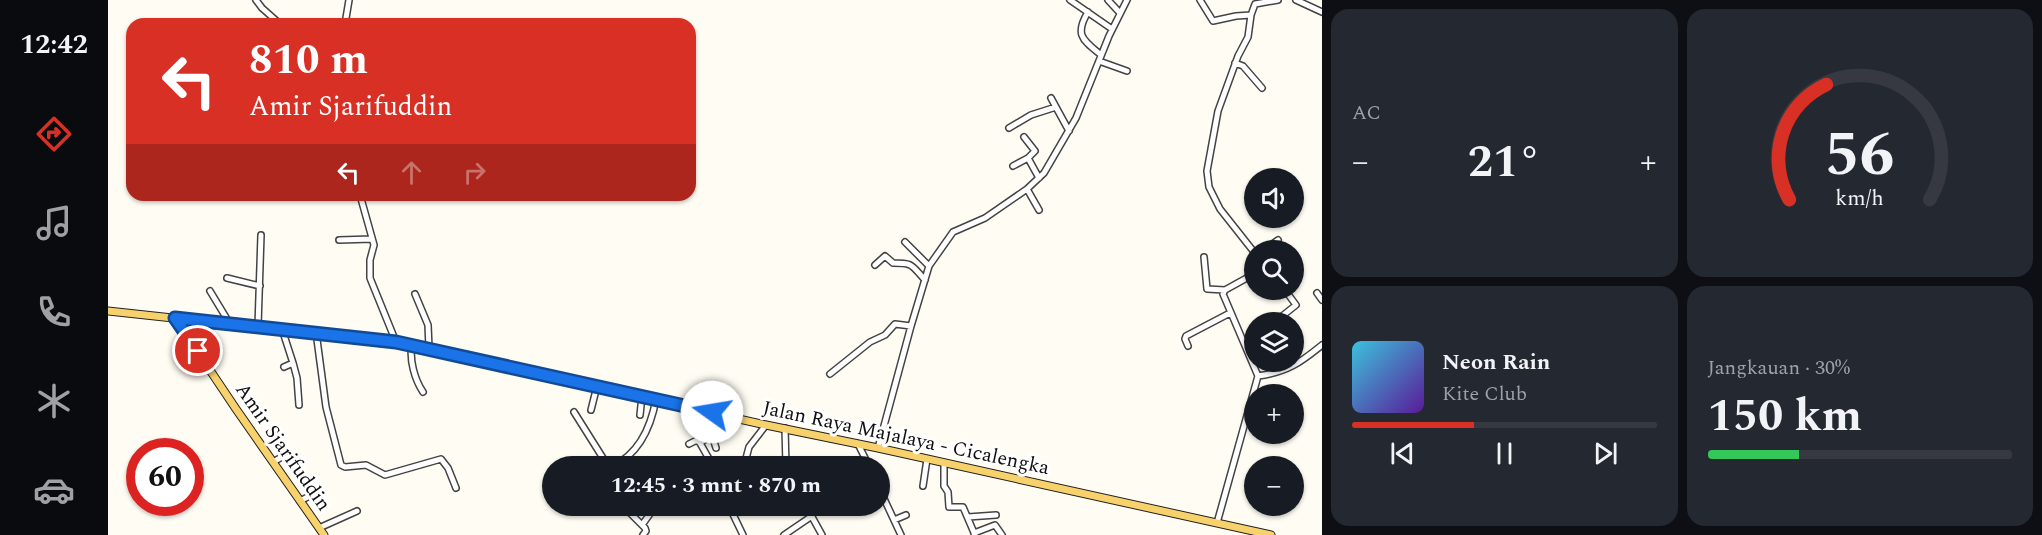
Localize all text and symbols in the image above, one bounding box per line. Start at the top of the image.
text: 12:42 [20,24,88,66]
text: 810 m [249,29,368,92]
icon: left [150,42,228,120]
text: Amir Sjarifuddin [249,86,452,128]
text: AC [1352,98,1381,128]
text: 56 [1825,108,1895,203]
icon: directions [33,113,75,155]
text: 21° [1468,128,1541,197]
text: − [1352,137,1369,187]
text: + [1640,137,1657,187]
icon: left [332,156,365,189]
icon: ahead [395,156,428,189]
icon: right [458,156,491,189]
map controls [1244,168,1304,516]
button: sound [1244,168,1304,228]
text: km/h [1836,182,1884,215]
icon: music [33,202,75,244]
button: search [1244,240,1304,300]
icon: phone [33,291,75,333]
button: layers [1244,312,1304,372]
pin [172,325,223,376]
icon: arrive [181,334,214,367]
text: Neon Rain [1442,346,1550,379]
text: Jangkauan · 30% [1708,353,1850,383]
street label: Amir Sjarifuddin [228,377,338,517]
text: Kite Club [1442,379,1527,409]
icon: climate [33,380,75,422]
position arrow [680,380,744,444]
text: 150 km [1708,382,1862,451]
button: + [1244,384,1304,444]
street label: Jalan Raya Majalaya - Cicalengka [760,393,1052,483]
icon: previous [1386,437,1419,470]
icon: pause [1488,437,1521,470]
icon: next [1589,437,1622,470]
speed limit sign: 60 [126,438,204,516]
button: − [1244,456,1304,516]
icon: car [33,469,75,511]
text: 12:45 · 3 mnt · 870 m [611,469,821,502]

